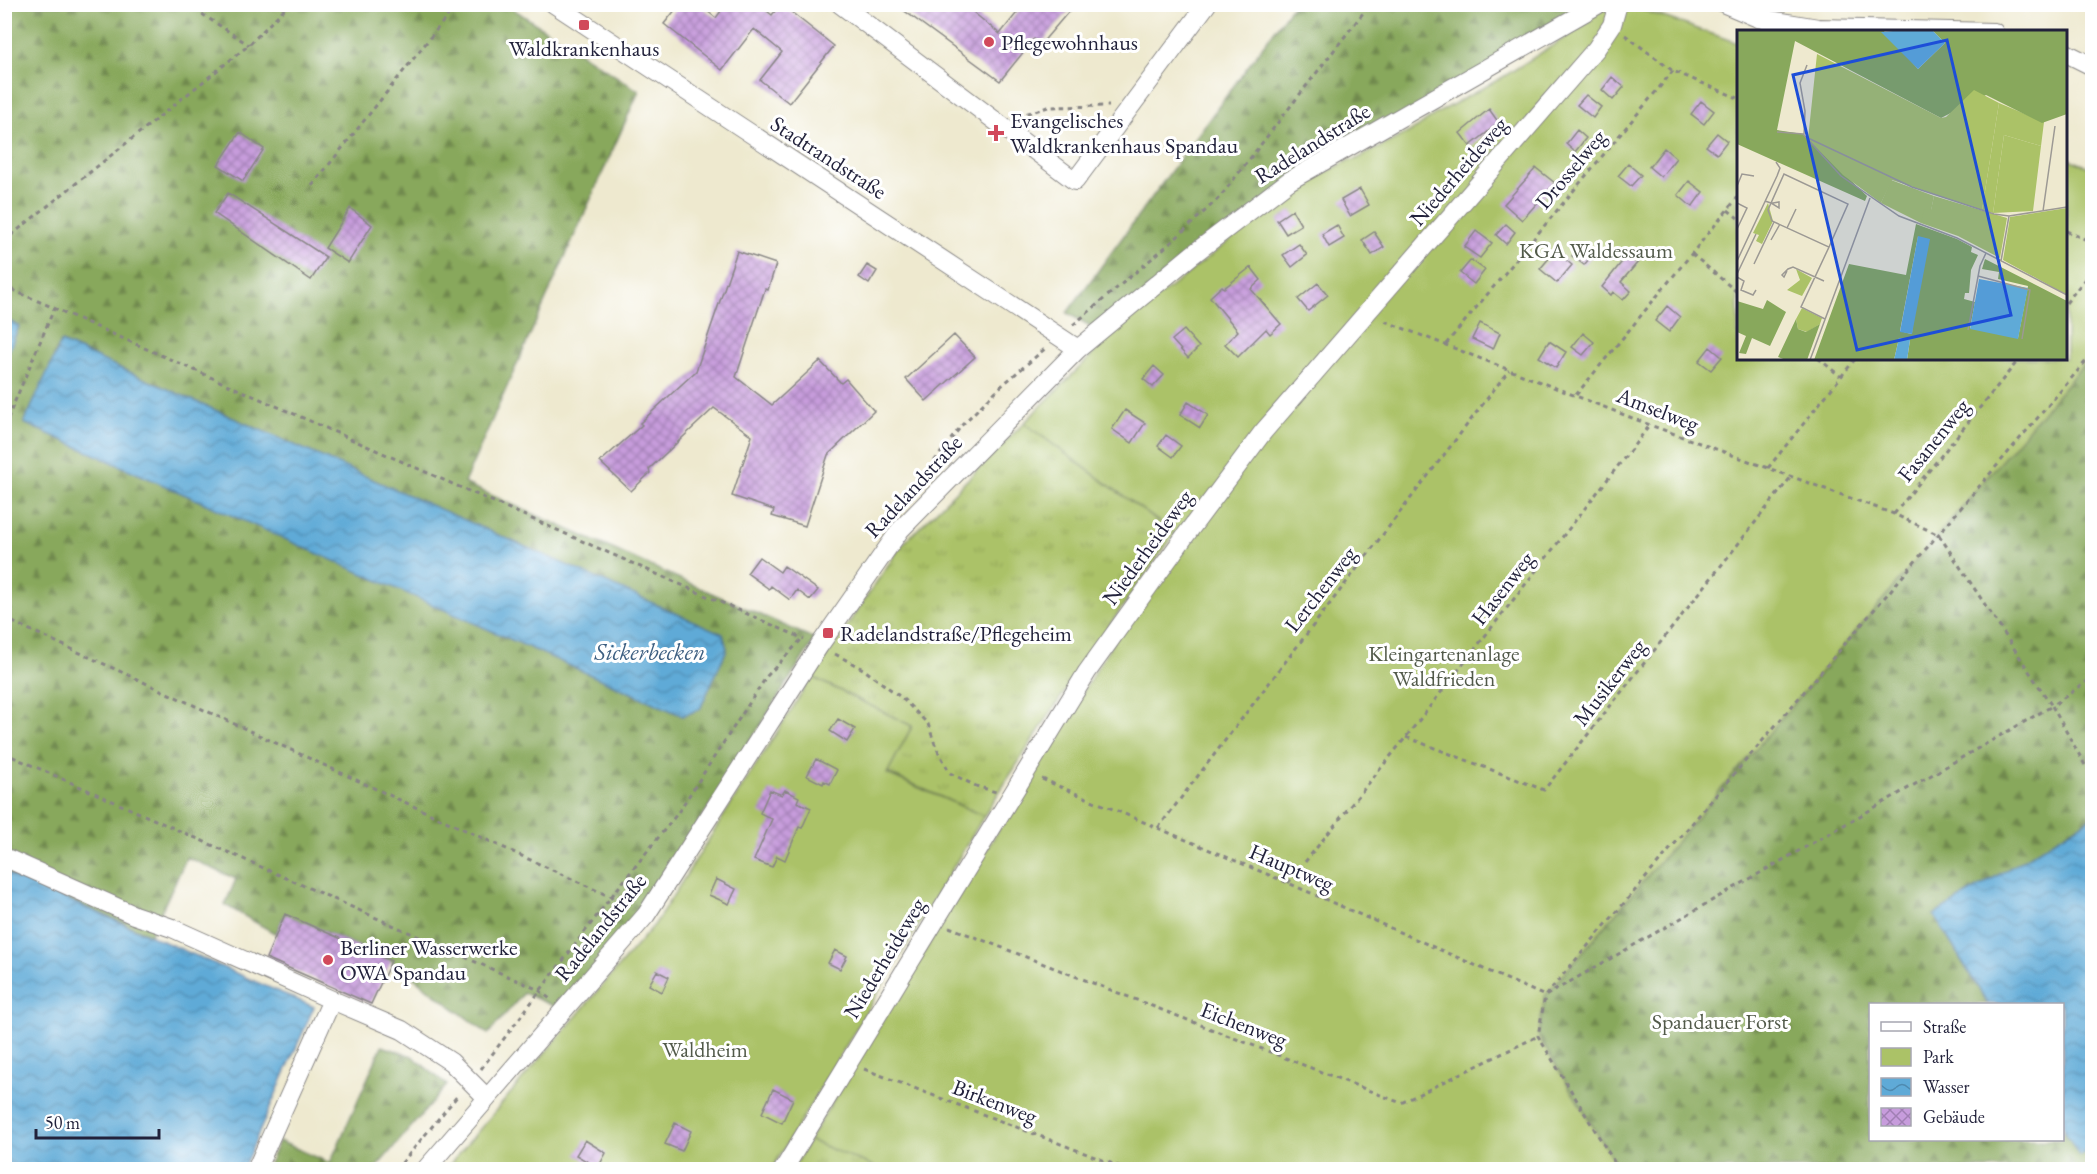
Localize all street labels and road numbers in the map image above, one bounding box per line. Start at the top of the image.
street label: Radelandstraße [1249,96,1376,190]
street label: Stadtrandstraße [765,109,893,206]
street label: Niederheideweg [1403,110,1514,232]
street label: Drosselweg [1529,123,1612,215]
street label: Amselweg [1612,380,1704,439]
street label: Fasanenweg [1891,392,1976,488]
street label: Radelandstraße [858,428,969,544]
street label: Niederheideweg [1096,483,1199,611]
street label: Lerchenweg [1278,540,1363,638]
street label: Hasenweg [1464,545,1541,631]
street label: Musikerweg [1566,633,1653,732]
street label: Hauptweg [1245,837,1339,898]
street label: Radelandstraße [548,867,653,987]
street label: Niederheideweg [837,892,932,1024]
street label: Eichenweg [1196,995,1292,1054]
street label: Birkenweg [948,1072,1042,1131]

